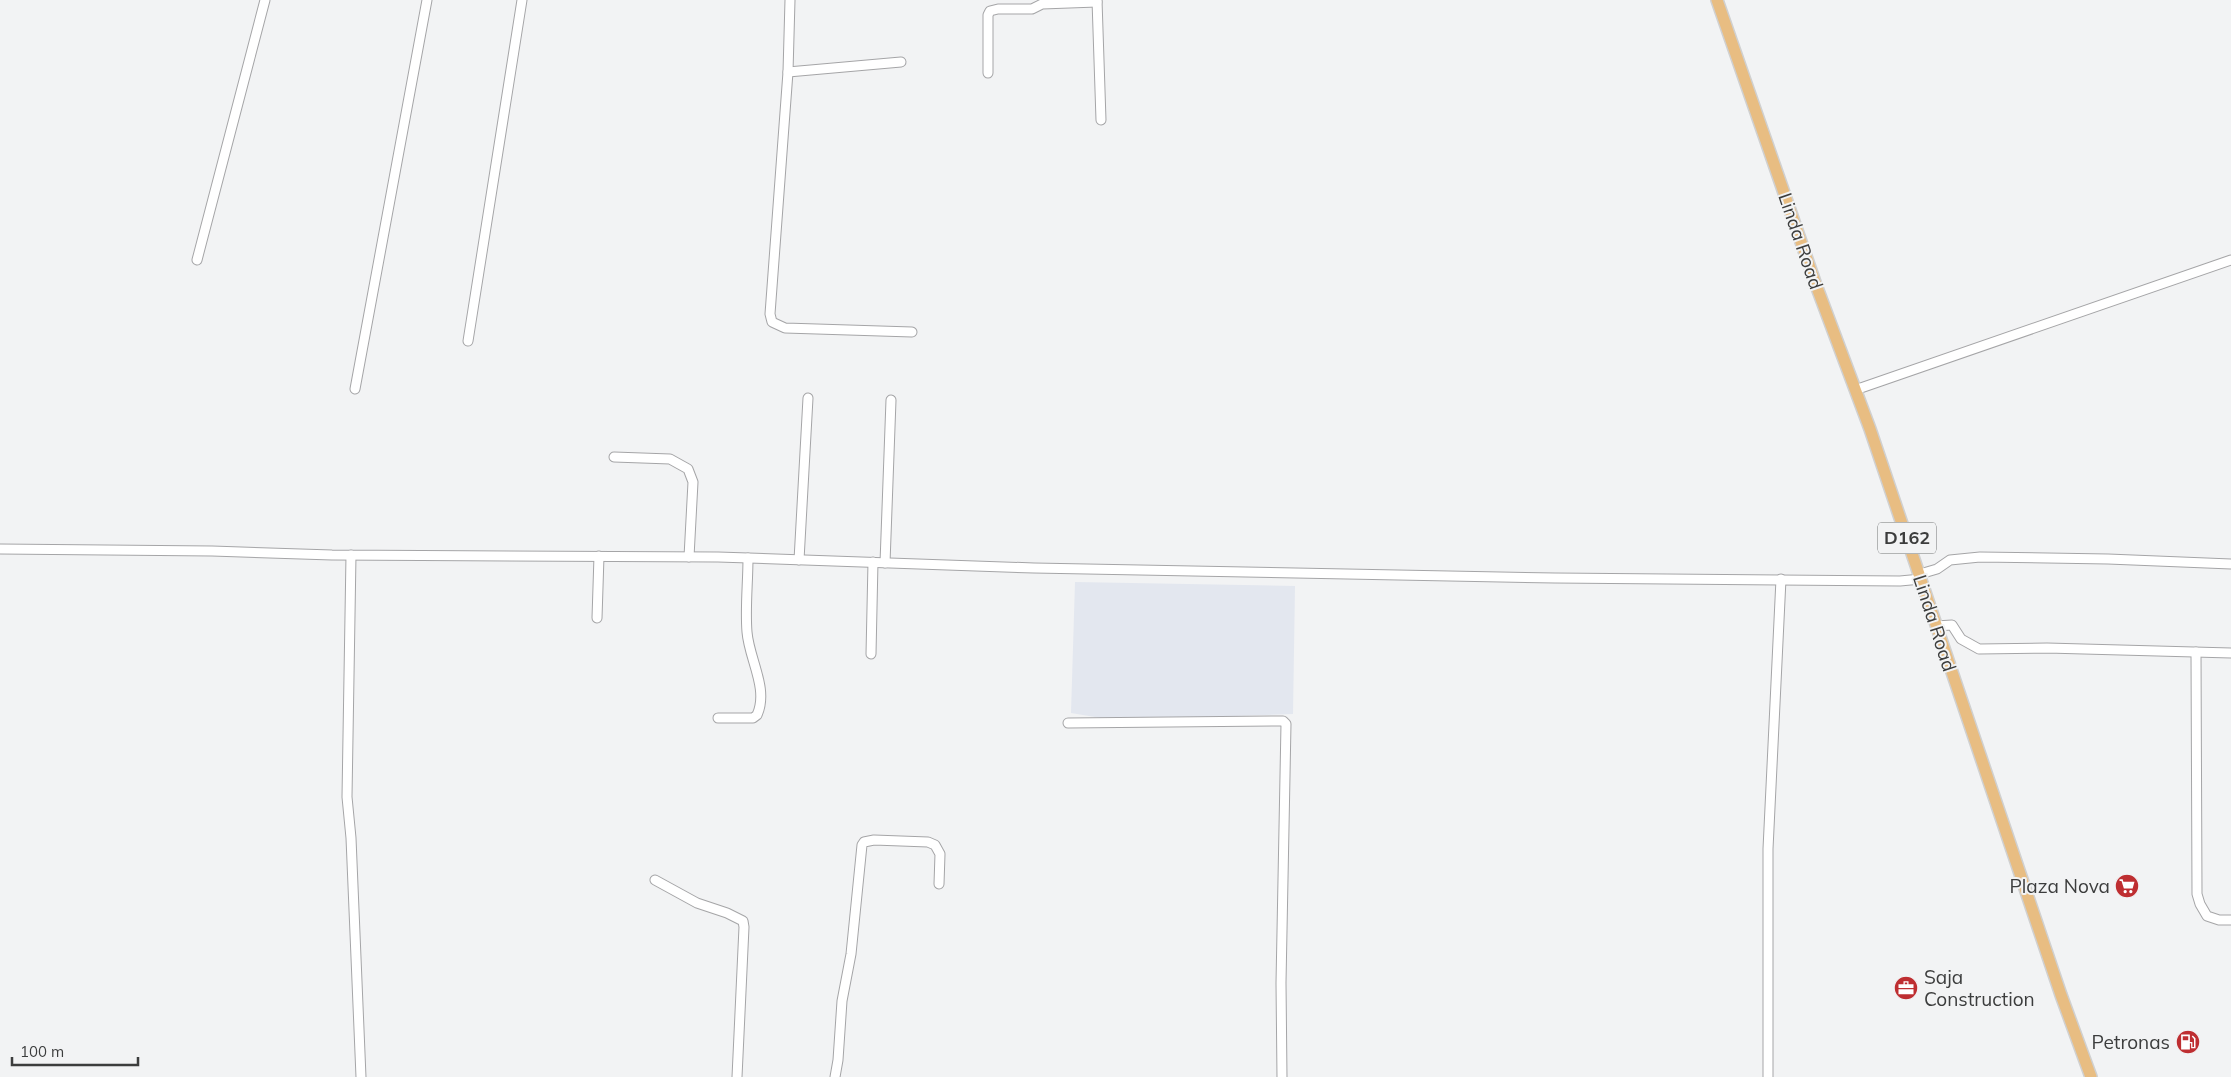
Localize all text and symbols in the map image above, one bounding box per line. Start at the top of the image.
street label: Linda Road [1773,190,1829,292]
road number: D162 [1878,522,1936,554]
street label: Linda Road [1908,572,1962,674]
supermarket icon: Plaza Nova [2114,873,2140,899]
place label: Plaza Nova [2009,874,2110,898]
place label: Saja Construction [1924,965,2035,1011]
office icon: Saja Construction [1893,975,1919,1001]
fuel station icon: Petronas [2175,1029,2201,1055]
place label: Petronas [2091,1030,2170,1054]
scale bar [12,1034,139,1066]
text: 100 m [20,1042,64,1061]

